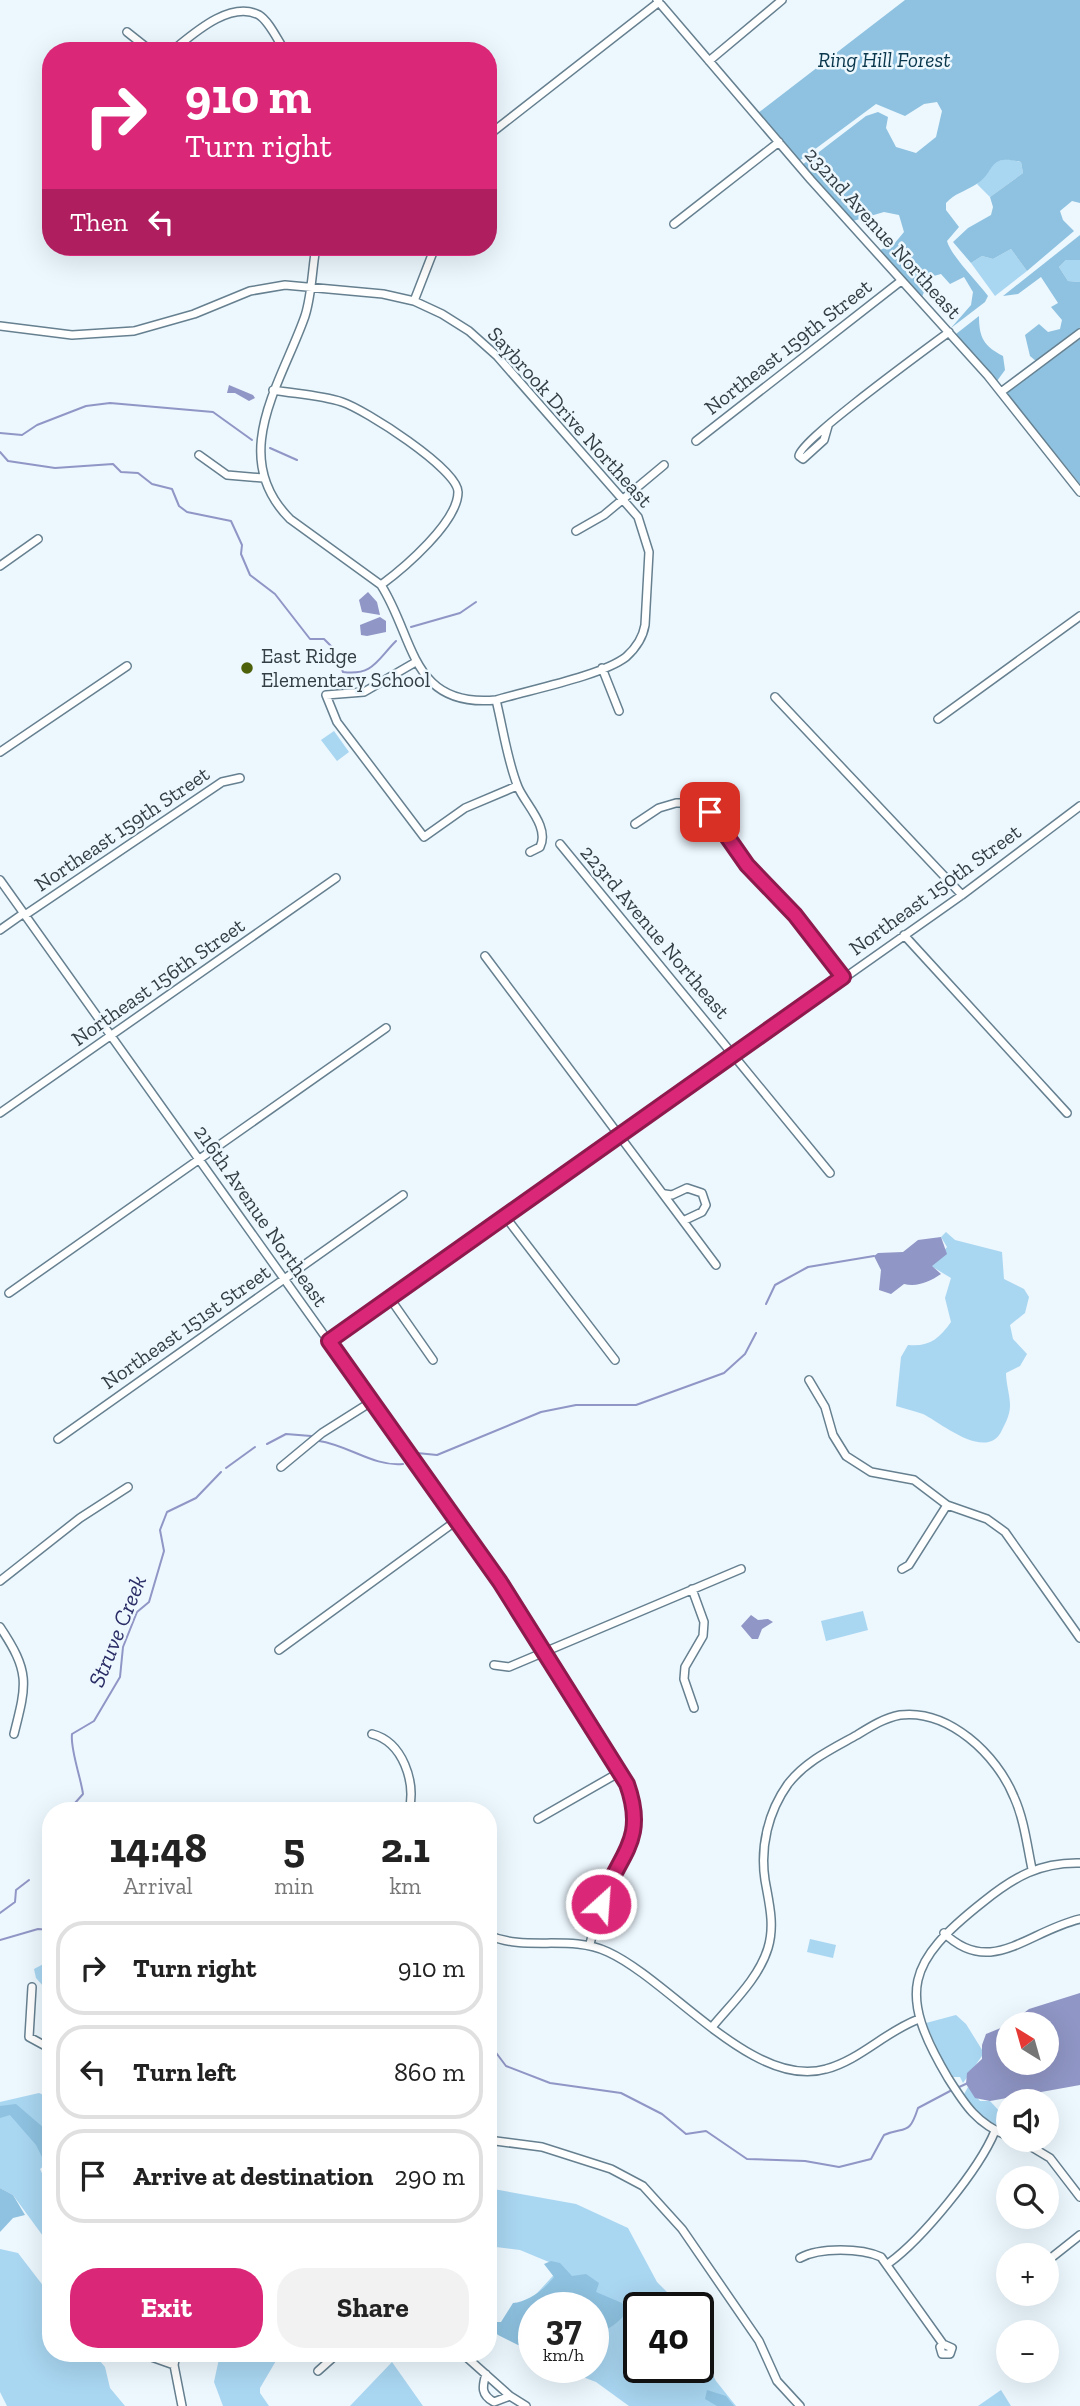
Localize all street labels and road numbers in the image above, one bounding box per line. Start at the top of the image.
street label: 232nd Avenue Northeast [800,142,967,324]
street label: Northeast 159th Street [699,273,876,420]
street label: Saybrook Drive Northeast [483,321,658,512]
street label: Northeast 159th Street [30,761,214,896]
street label: Northeast 150th Street [844,819,1026,960]
street label: 223rd Avenue Northeast [575,840,735,1024]
street label: Northeast 156th Street [66,912,249,1051]
street label: 216th Avenue Northeast [189,1120,334,1312]
street label: Northeast 151st Street [97,1259,275,1394]

